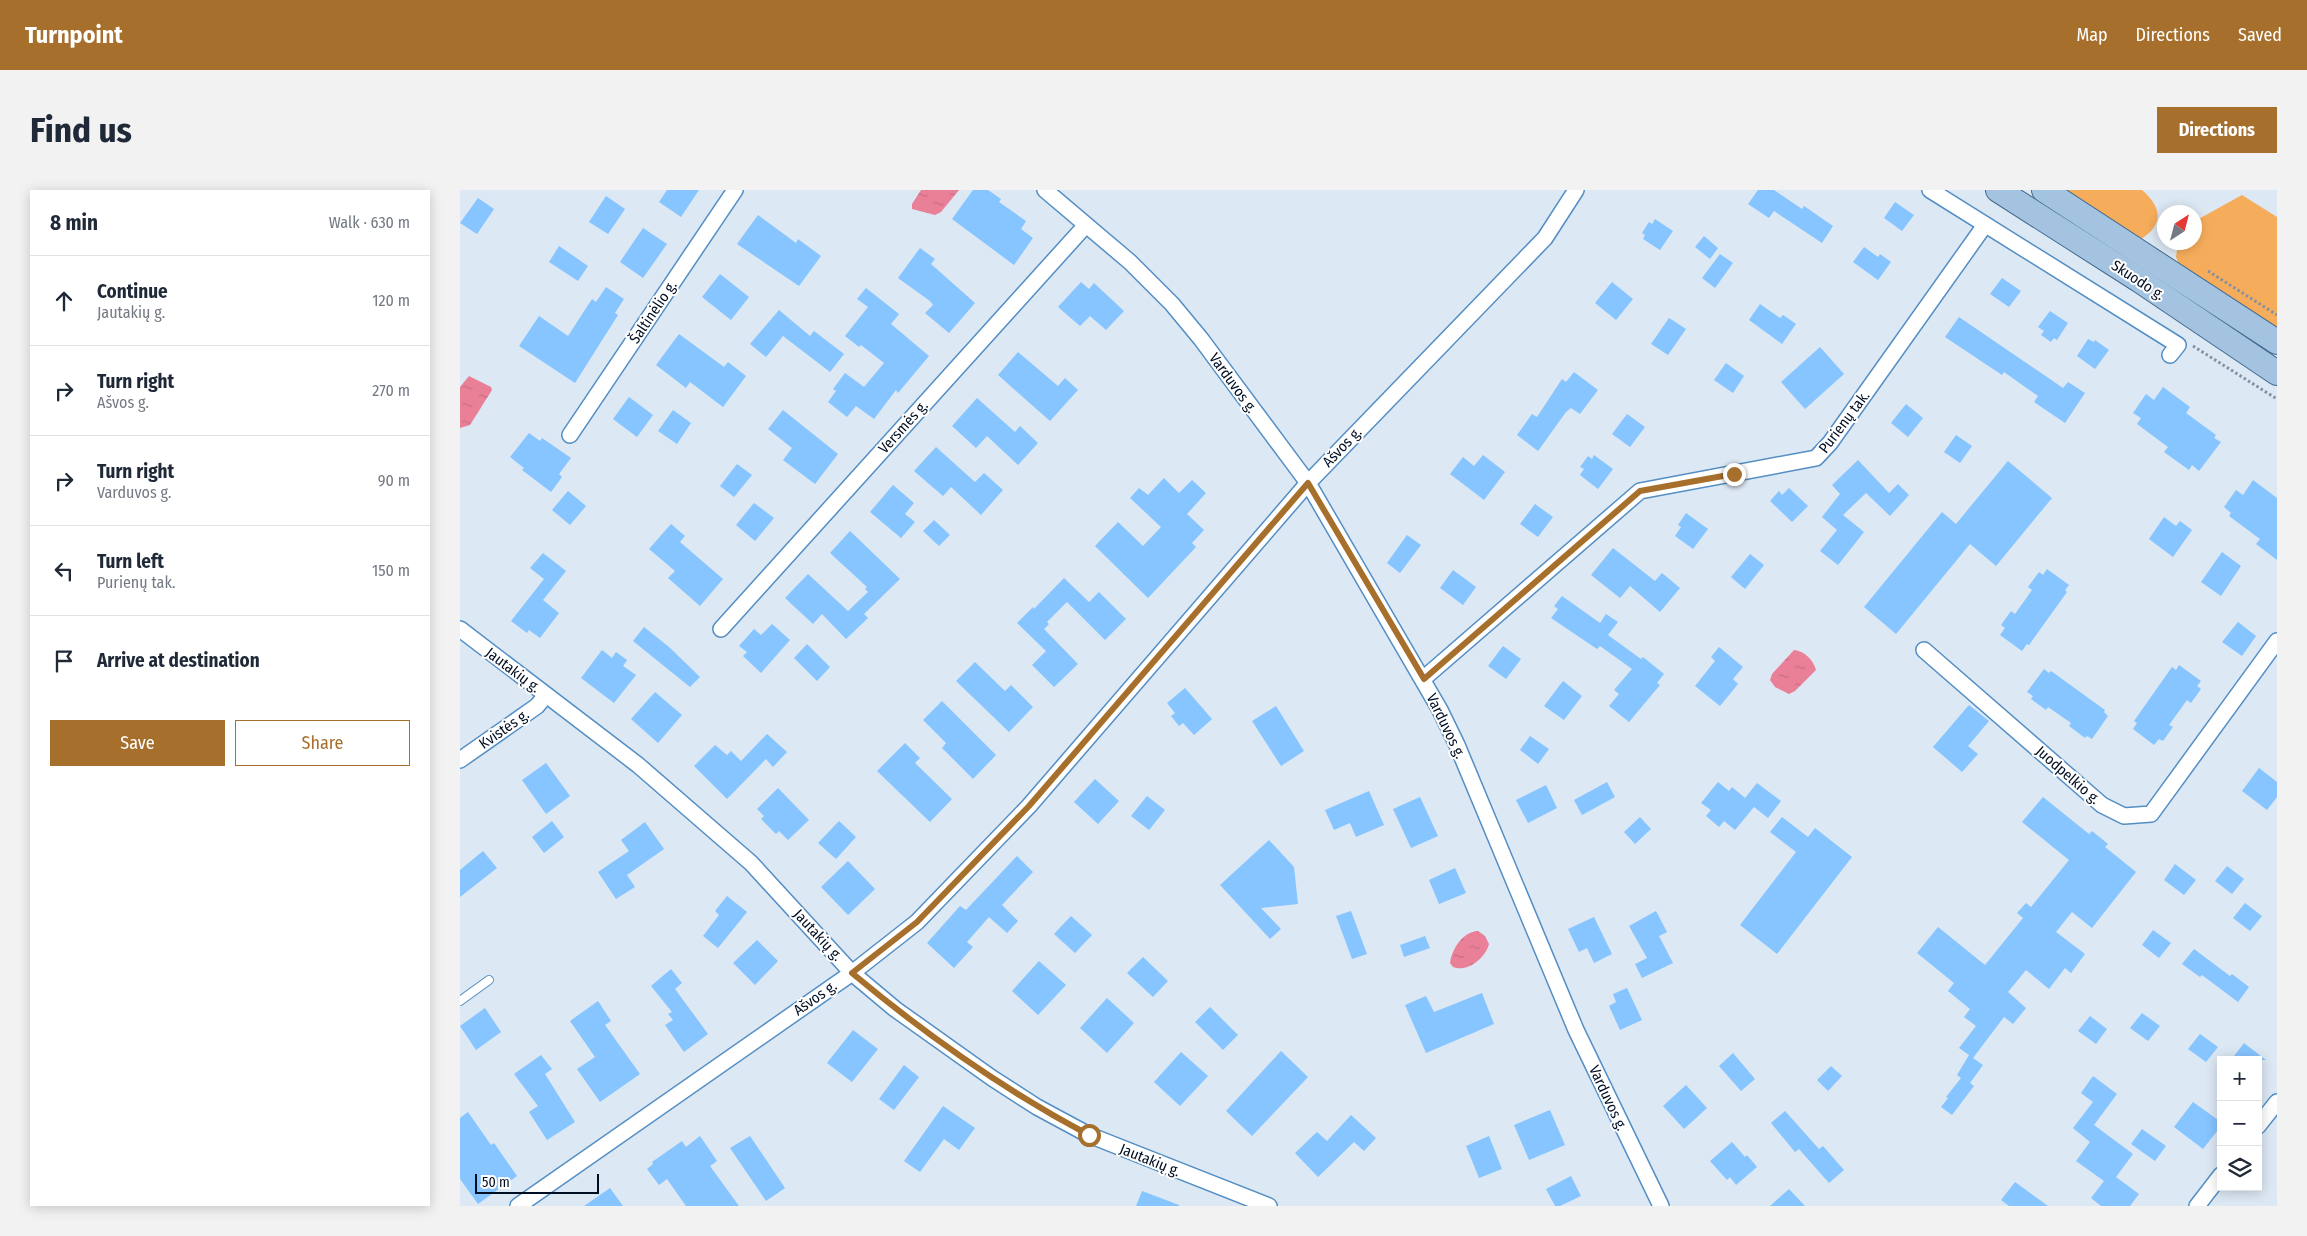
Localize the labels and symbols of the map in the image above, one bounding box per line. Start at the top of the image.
north arrow [2157,205,2202,250]
street label: Skuodo g. [2108,256,2168,304]
street label: Šaltinėlio g. [625,277,681,347]
street label: Varduvos g. [1205,349,1261,417]
street label: Purienų tak. [1815,387,1873,457]
street label: Versmės g. [874,397,932,457]
street label: Ašvos g. [1319,423,1365,471]
route end [1723,463,1746,486]
street label: Jautakių g. [482,644,544,696]
street label: Varduvos g. [1423,691,1469,761]
street label: Kvistės g. [476,705,532,753]
street label: Juodpelkio g. [2032,742,2104,808]
street label: Jautakių g. [790,906,846,964]
street label: Ašvos g. [790,977,840,1019]
street label: Varduvos g. [1585,1063,1631,1133]
route start [1078,1124,1101,1147]
street label: Jautakių g. [1117,1140,1183,1180]
scale bar [475,1171,599,1194]

